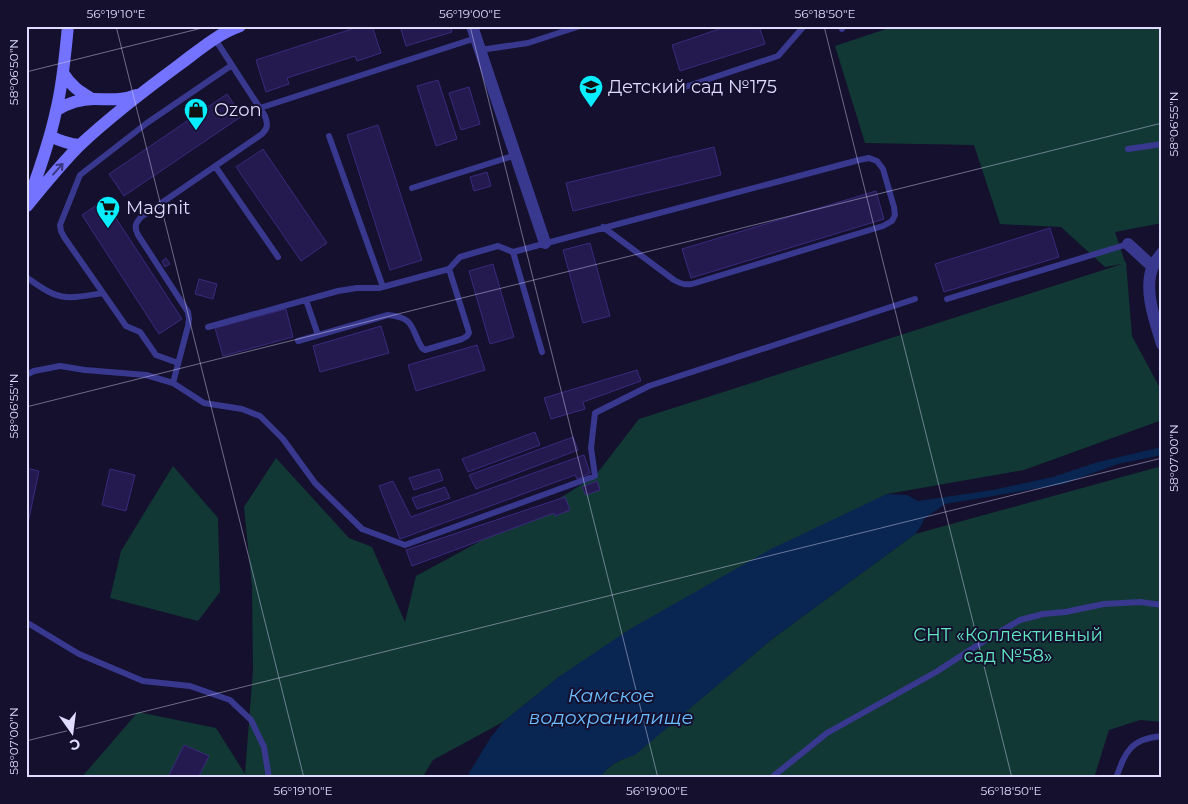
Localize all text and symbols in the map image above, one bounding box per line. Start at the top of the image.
text: 56°19'10"E [87,6,146,21]
text: 56°19'00"E [439,6,501,21]
text: 56°18'50"E [794,6,856,21]
text: 58°06'50"N [6,39,21,105]
school or university icon: Детский сад №175 [578,74,604,108]
place label: Детский сад №175 [608,76,777,98]
text: 58°06'55"N [1166,92,1181,156]
shop icon: Ozon [183,97,209,131]
place label: Ozon [214,99,262,121]
one-way arrow [53,162,64,175]
supermarket icon: Magnit [95,195,121,229]
place label: Magnit [126,197,190,219]
text: 58°06'55"N [6,374,21,438]
text: 58°07'00"N [1166,424,1181,492]
park label: СНТ «Коллективный сад №58» [913,624,1103,667]
water label: Камское водохранилище [529,684,693,729]
north arrow [48,706,98,756]
text: 58°07'00"N [6,707,21,775]
text: С [68,735,82,755]
text: 56°19'10"E [274,783,333,798]
text: 56°19'00"E [626,783,688,798]
text: 56°18'50"E [980,783,1042,798]

